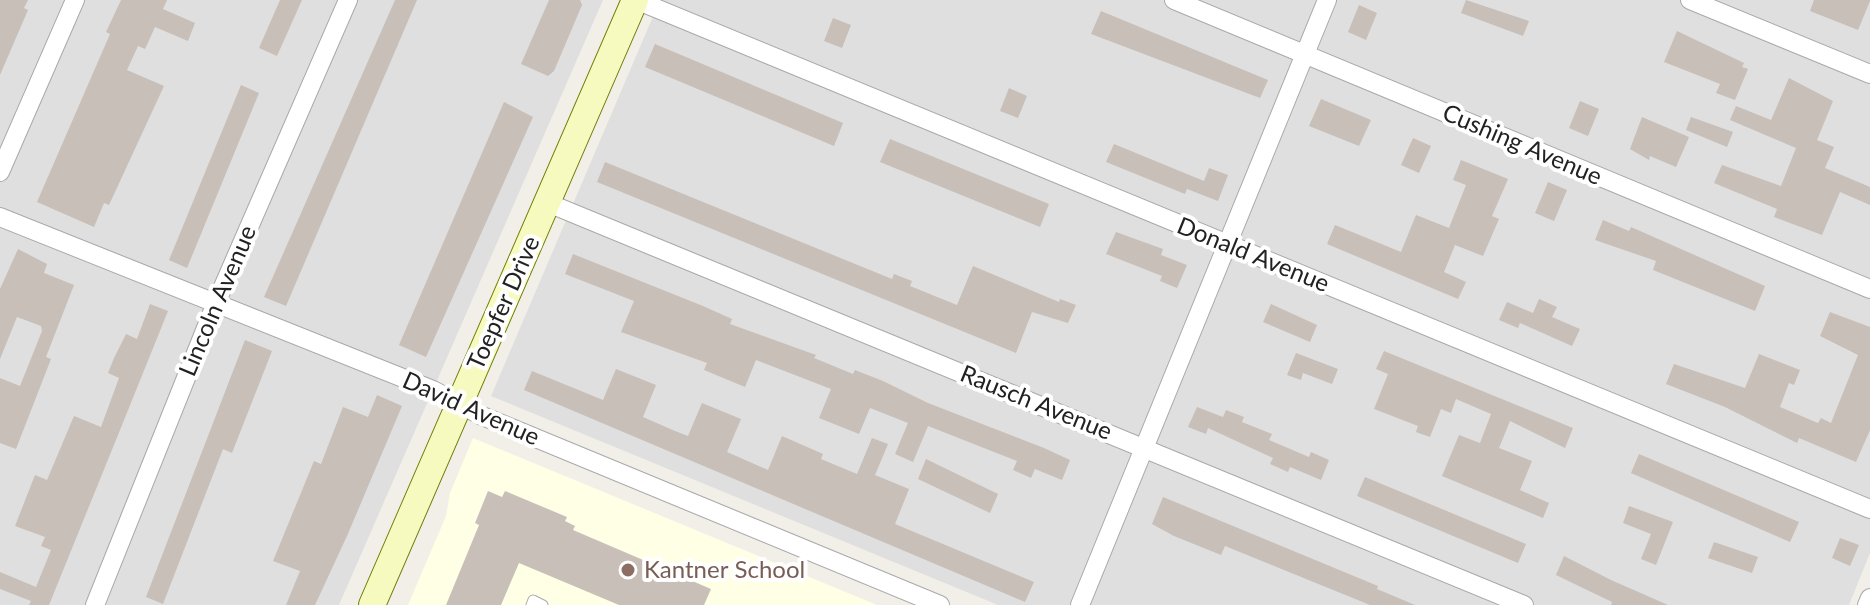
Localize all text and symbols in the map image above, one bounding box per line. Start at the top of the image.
street label: Cushing Avenue [1438,98,1606,192]
street label: Donald Avenue [1173,211,1333,299]
street label: Lincoln Avenue [173,221,263,381]
street label: Toepfer Drive [462,232,546,374]
street label: Rausch Avenue [956,359,1116,447]
street label: David Avenue [398,366,544,452]
place label: Kantner School [644,556,805,584]
marker: Kantner School [619,561,637,579]

